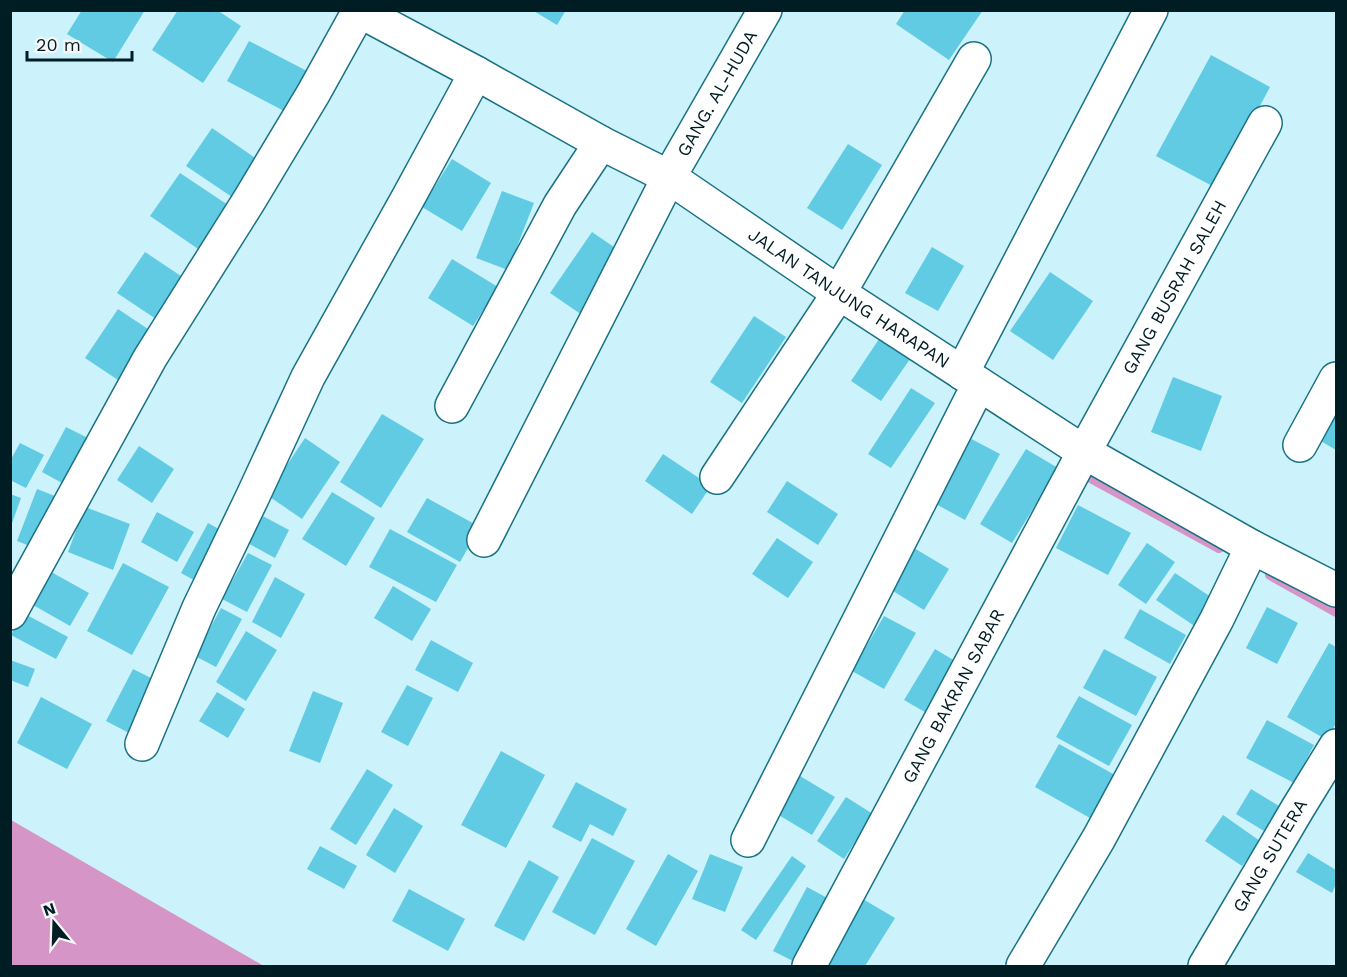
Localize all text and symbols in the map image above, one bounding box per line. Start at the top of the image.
scale bar [27,24,132,62]
street label: GANG. AL-HUDA [672,26,761,160]
text: 20 m [36,34,81,55]
street label: GANG BUSRAH SALEH [1118,196,1231,378]
street label: JALAN TANJUNG HARAPAN [745,223,954,372]
street label: GANG BAKRAN SABAR [898,605,1008,787]
street label: GANG SUTERA [1228,795,1311,916]
north arrow [24,893,84,953]
text: N [41,898,58,920]

